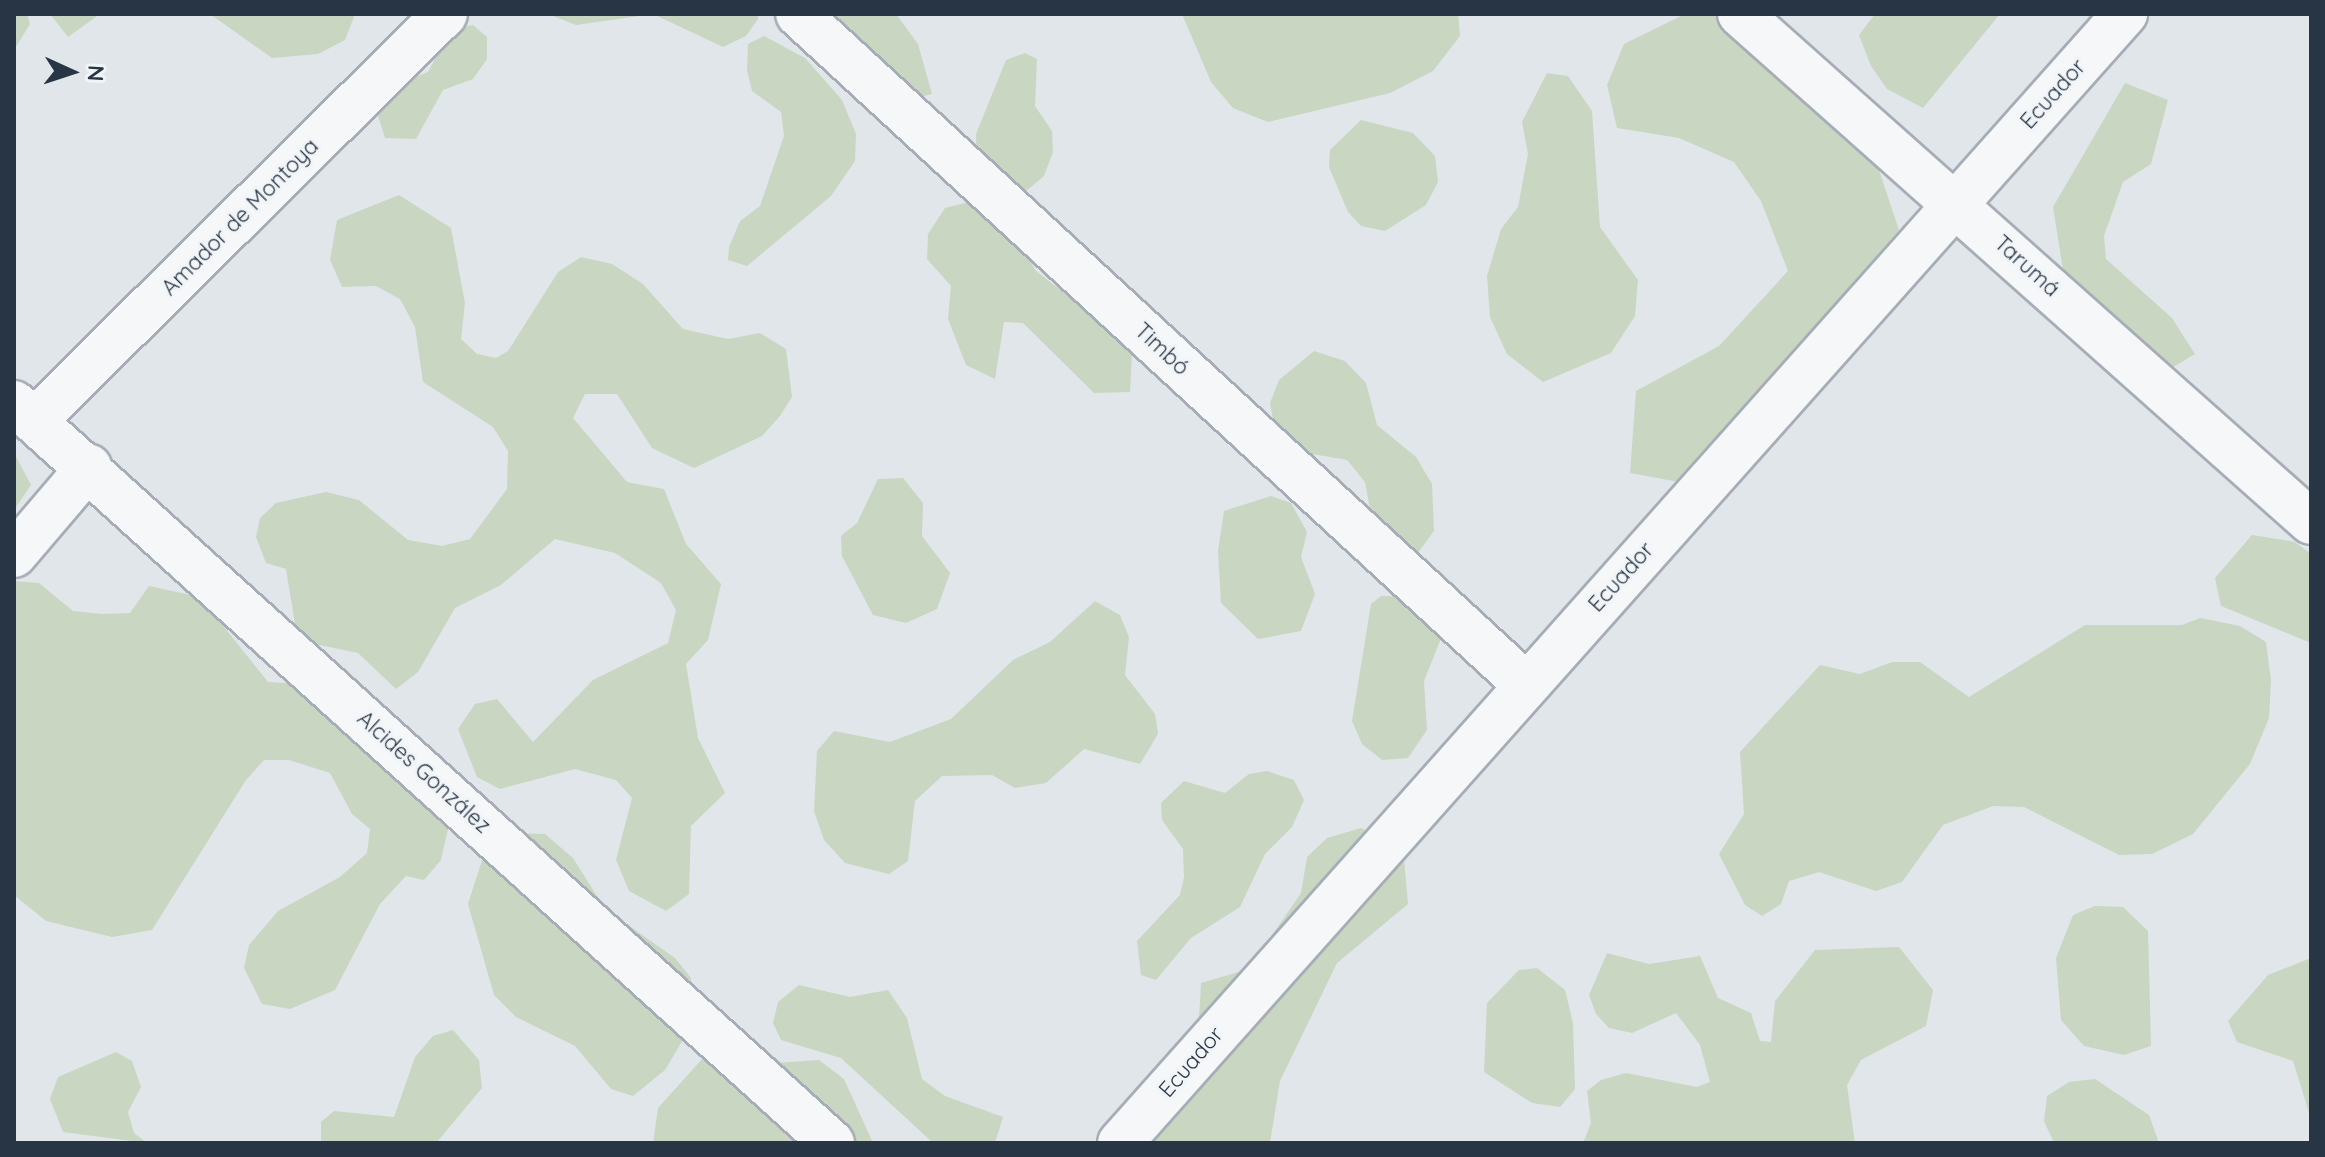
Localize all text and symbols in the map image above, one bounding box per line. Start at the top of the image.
north arrow [32,32,112,112]
street label: Ecuador [2015,54,2091,134]
text: N [82,64,110,82]
street label: Amador de Montoya [156,133,324,301]
street label: Tarumá [1989,230,2065,302]
street label: Timbó [1129,317,1195,381]
street label: Ecuador [1583,537,1659,617]
street label: Alcides González [352,705,496,839]
street label: Ecuador [1153,1021,1229,1103]

